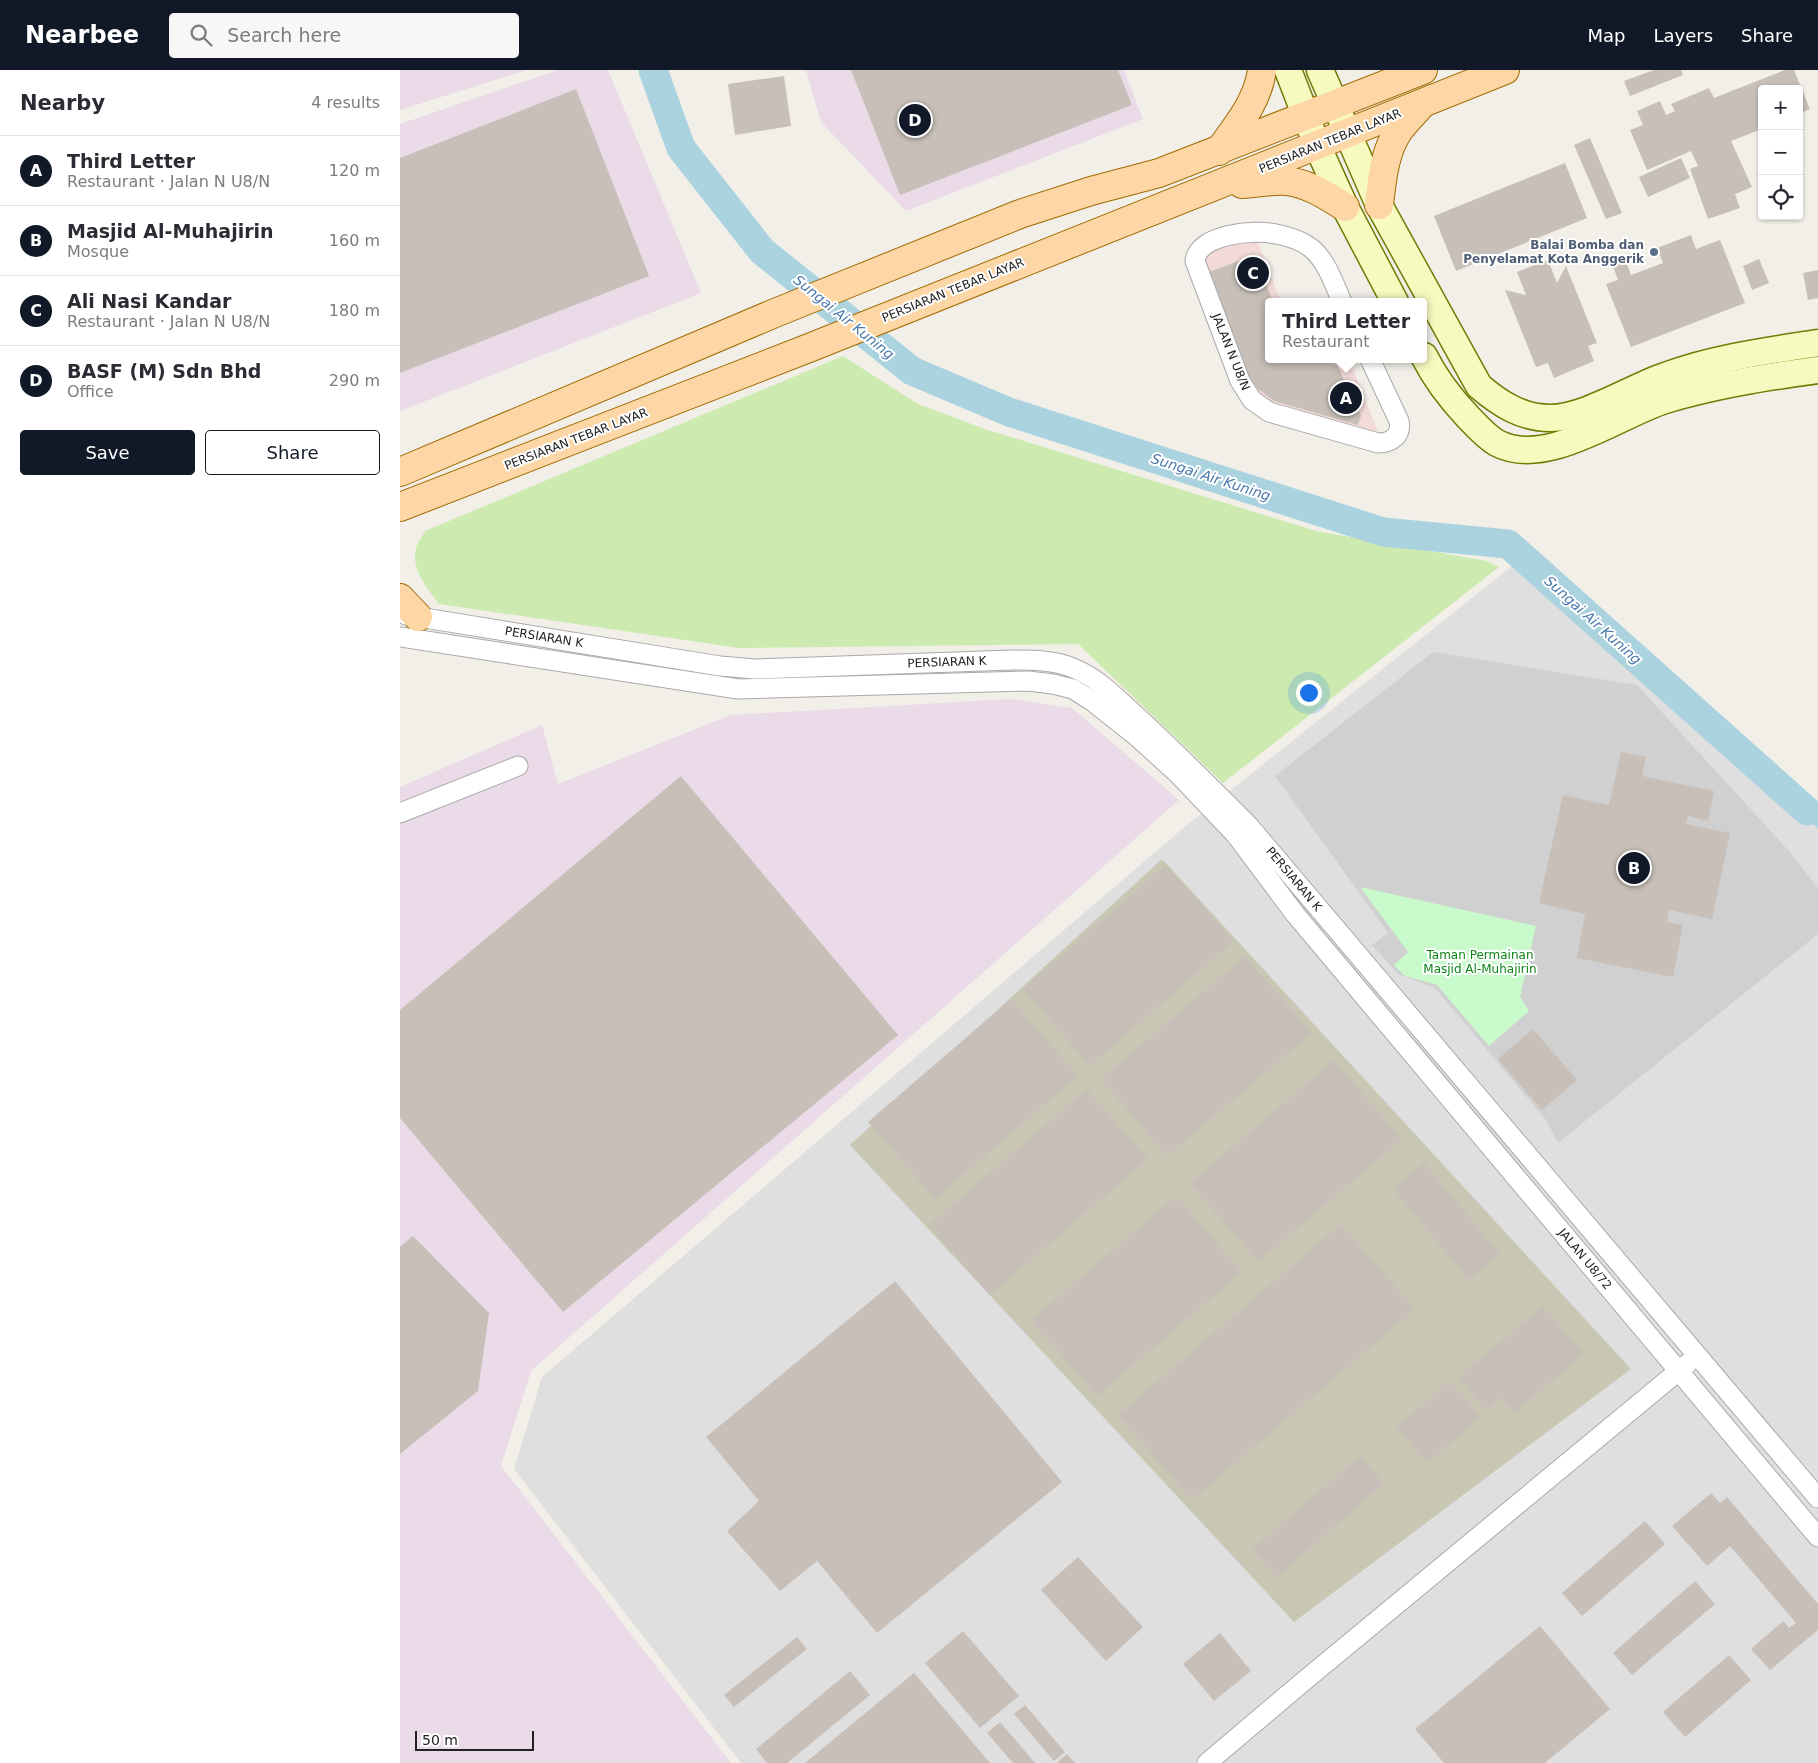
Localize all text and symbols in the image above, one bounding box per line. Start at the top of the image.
search box [169,13,519,58]
text: Nearbee [25,21,139,49]
icon: search [187,21,215,49]
text: Search here [227,24,341,46]
text: Map [1587,25,1625,46]
text: Layers [1653,25,1713,46]
text: Share [1741,25,1793,46]
map controls [1758,85,1803,220]
button: + [1758,85,1803,130]
text: Nearby [20,91,105,115]
text: 4 results [311,93,380,112]
pin: D [899,101,931,139]
street label: PERSIARAN TEBAR LAYAR [1257,106,1403,176]
button: − [1758,130,1803,175]
text: Third Letter [67,150,195,172]
text: A [30,161,42,180]
text: 120 m [329,161,380,180]
text: Restaurant · Jalan N U8/N [67,172,270,191]
button: locate [1758,175,1803,220]
text: Masjid Al-Muhajirin [67,220,274,242]
text: B [30,231,42,250]
text: 160 m [329,231,380,250]
place label: Balai Bomba dan Penyelamat Kota Anggerik [1463,238,1645,266]
text: Mosque [67,242,129,261]
marker: Balai Bomba dan Penyelamat Kota Anggerik [1648,246,1660,258]
pin: C [1237,254,1269,292]
street label: PERSIARAN TEBAR LAYAR [880,255,1026,325]
water label: Sungai Air Kuning [791,272,897,362]
text: Ali Nasi Kandar [67,290,231,312]
popup [1265,298,1427,363]
text: C [30,301,42,320]
text: 180 m [329,301,380,320]
text: Third Letter [1282,310,1410,332]
street label: JALAN N U8/N [1209,311,1253,393]
text: Restaurant · Jalan N U8/N [67,312,270,331]
text: Restaurant [1282,332,1370,351]
text: BASF (M) Sdn Bhd [67,360,261,382]
text: D [29,371,43,390]
text: 290 m [329,371,380,390]
pin: A [1330,379,1362,417]
text: Office [67,382,114,401]
street label: PERSIARAN TEBAR LAYAR [503,405,649,473]
button: Save [20,430,195,475]
button: Share [205,430,380,475]
water label: Sungai Air Kuning [1149,450,1273,504]
water label: Sungai Air Kuning [1541,572,1645,668]
street label: PERSIARAN K [504,624,585,650]
street label: PERSIARAN K [907,654,988,670]
your location [1296,680,1322,706]
street label: PERSIARAN K [1263,844,1326,915]
pin: B [1618,849,1650,887]
park label: Taman Permainan Masjid Al-Muhajirin [1423,948,1537,976]
street label: JALAN U8/72 [1555,1225,1615,1292]
scale bar [415,1728,534,1751]
text: 50 m [422,1732,458,1748]

